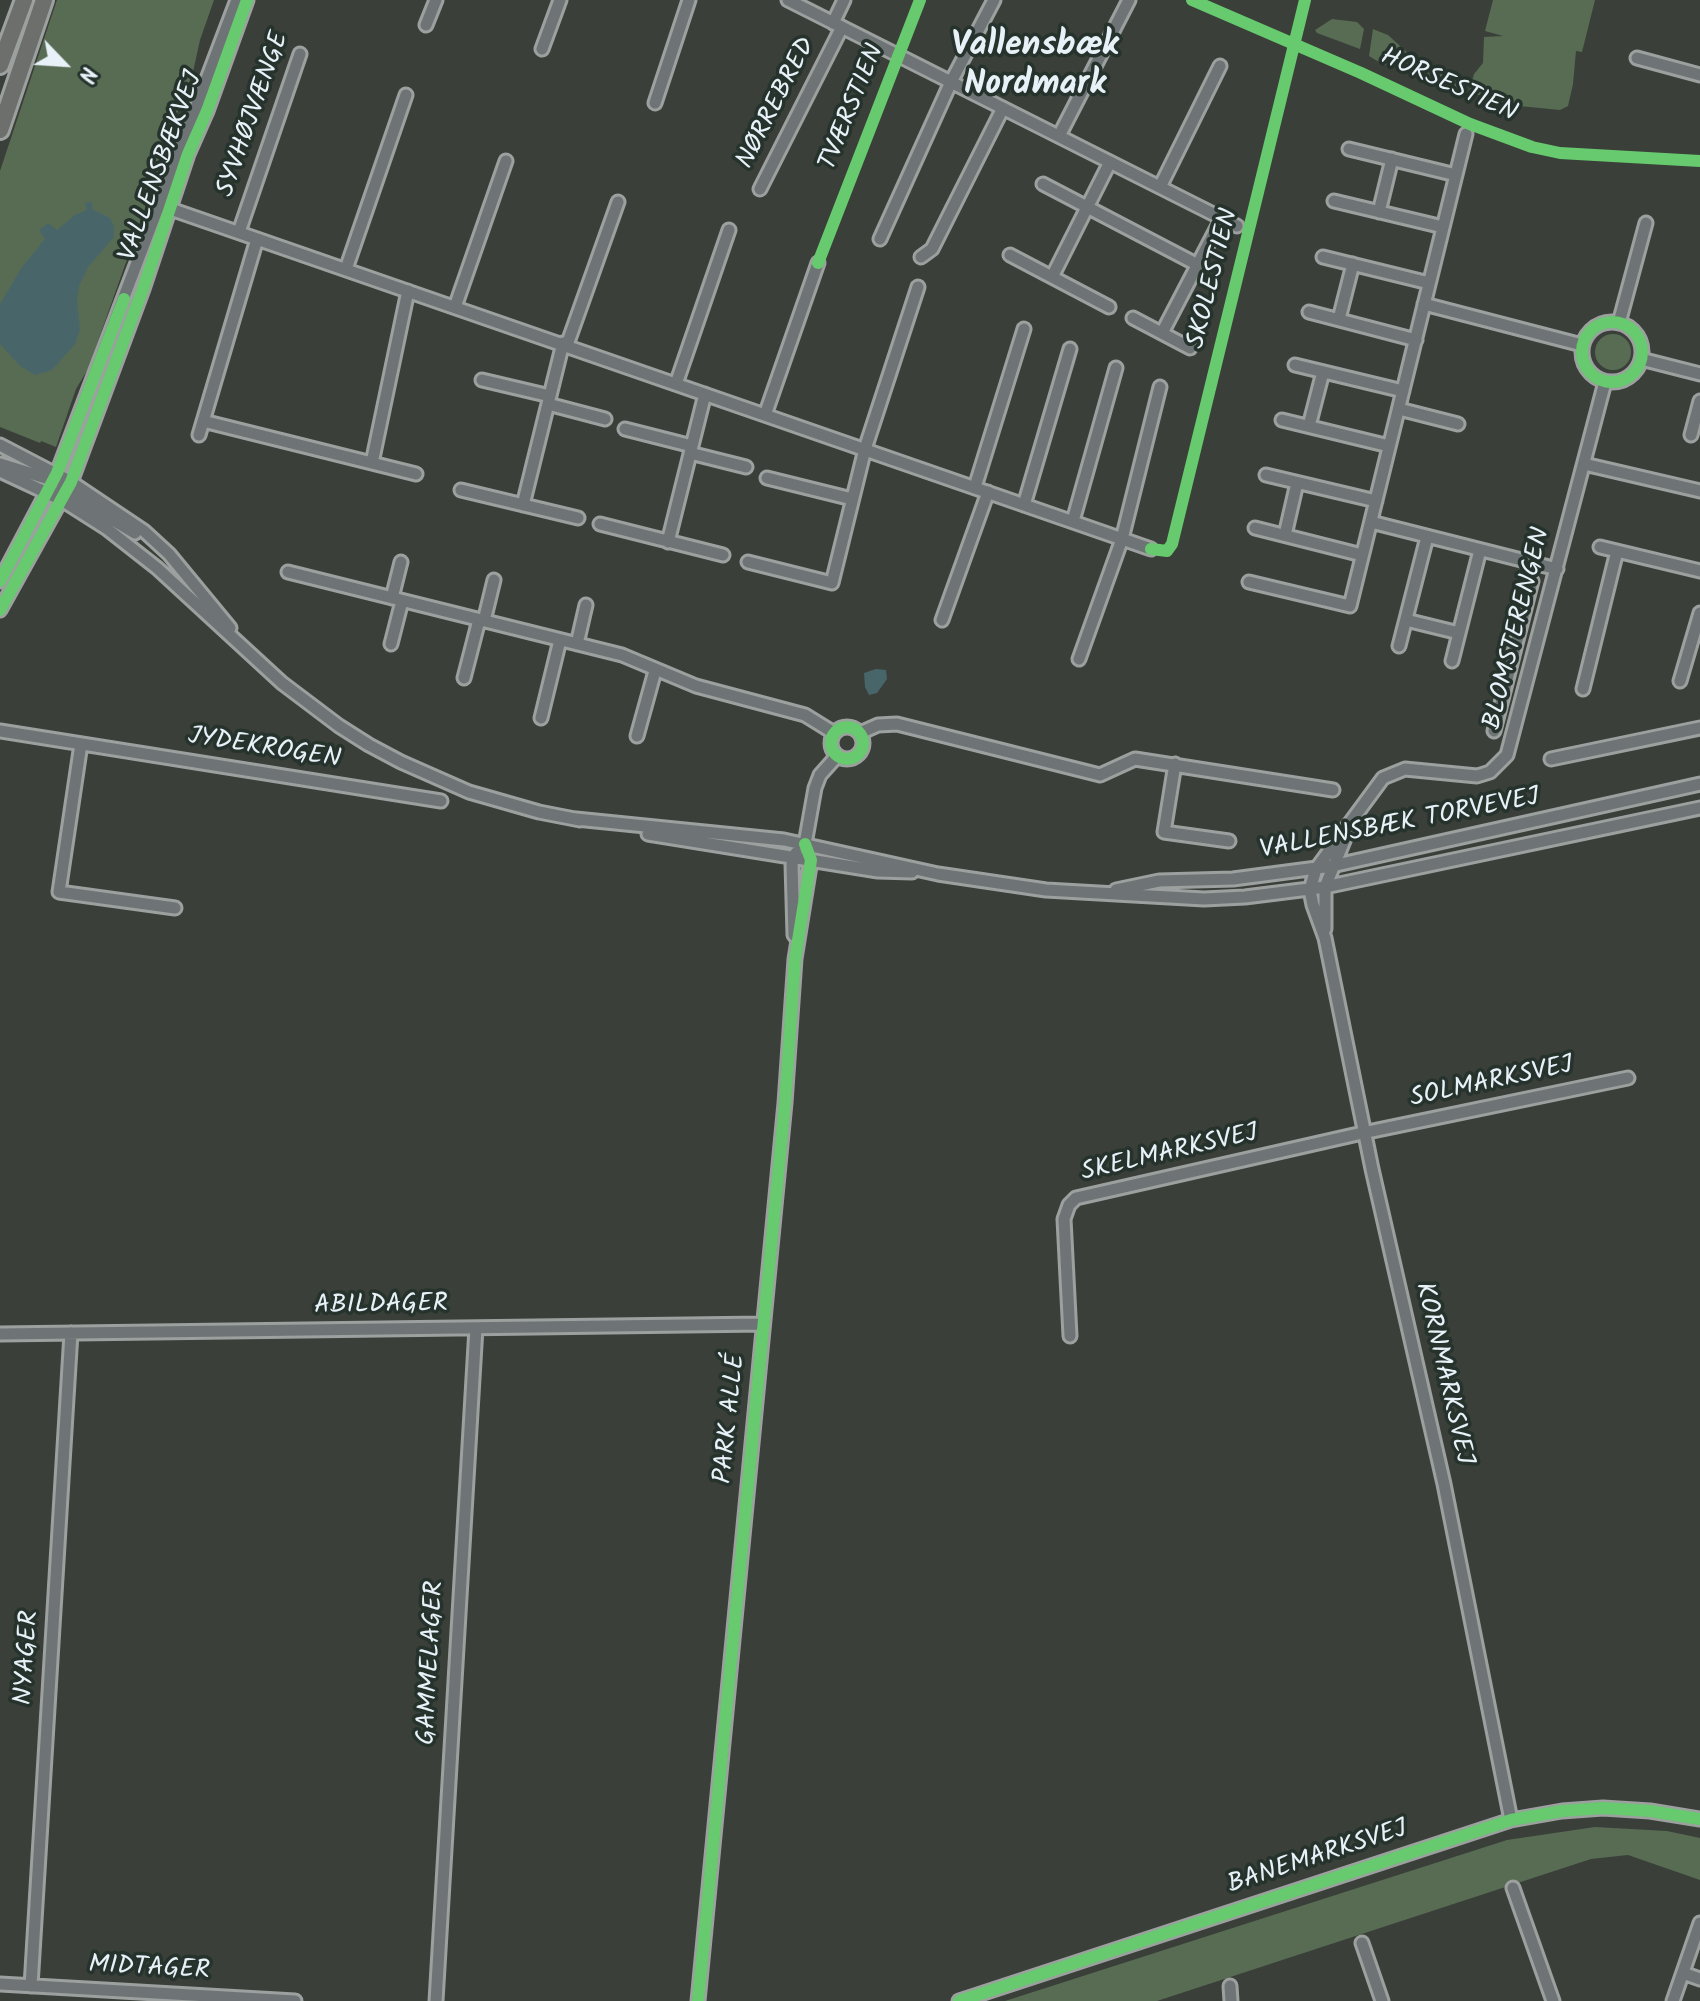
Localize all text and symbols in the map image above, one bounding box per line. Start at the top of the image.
north arrow [24,24,104,104]
street label: SYVHØJVÆNGE [212,28,298,202]
district label: Vallensbæk Nordmark [951,28,1119,108]
street label: NØRREBRED [732,33,824,175]
street label: TVÆRSTIEN [815,40,893,176]
street label: HORSESTIEN [1375,43,1521,131]
text: N [67,61,105,88]
street label: VALLENSBÆKVEJ [114,68,212,266]
street label: SKOLESTIEN [1183,206,1247,352]
street label: BLOMSTERENGEN [1479,525,1559,733]
street label: JYDEKROGEN [185,723,343,777]
street label: VALLENSBÆK TORVEVEJ [1258,784,1542,868]
street label: SOLMARKSVEJ [1408,1052,1576,1116]
street label: SKELMARKSVEJ [1079,1120,1261,1190]
street label: KORNMARKSVEJ [1406,1280,1478,1468]
street label: ABILDAGER [314,1290,448,1324]
street label: PARK ALLÉ [710,1353,754,1485]
street label: GAMMELAGER [413,1580,453,1746]
street label: NYAGER [10,1610,48,1706]
street label: BANEMARKSVEJ [1224,1815,1412,1903]
street label: MIDTAGER [88,1951,210,1989]

